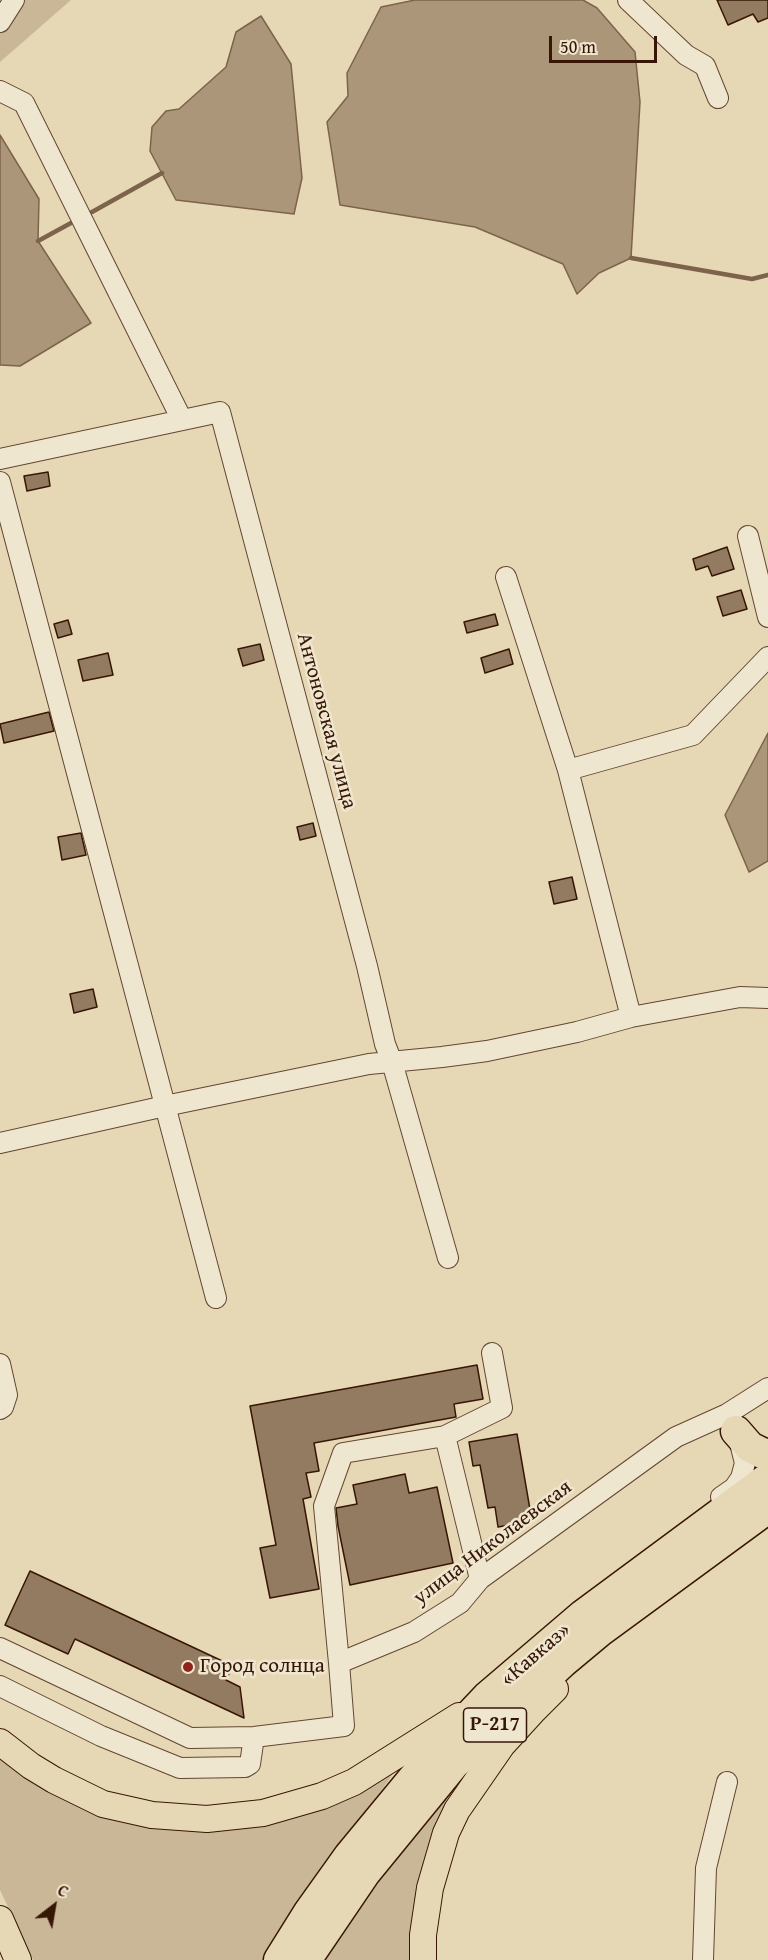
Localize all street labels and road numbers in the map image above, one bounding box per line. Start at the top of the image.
street label: Антоновская улица [290,630,362,812]
street label: улица Николаевская [409,1475,577,1611]
street label: «Кавказ» [496,1618,576,1692]
road number: Р-217 [464,1708,526,1742]

